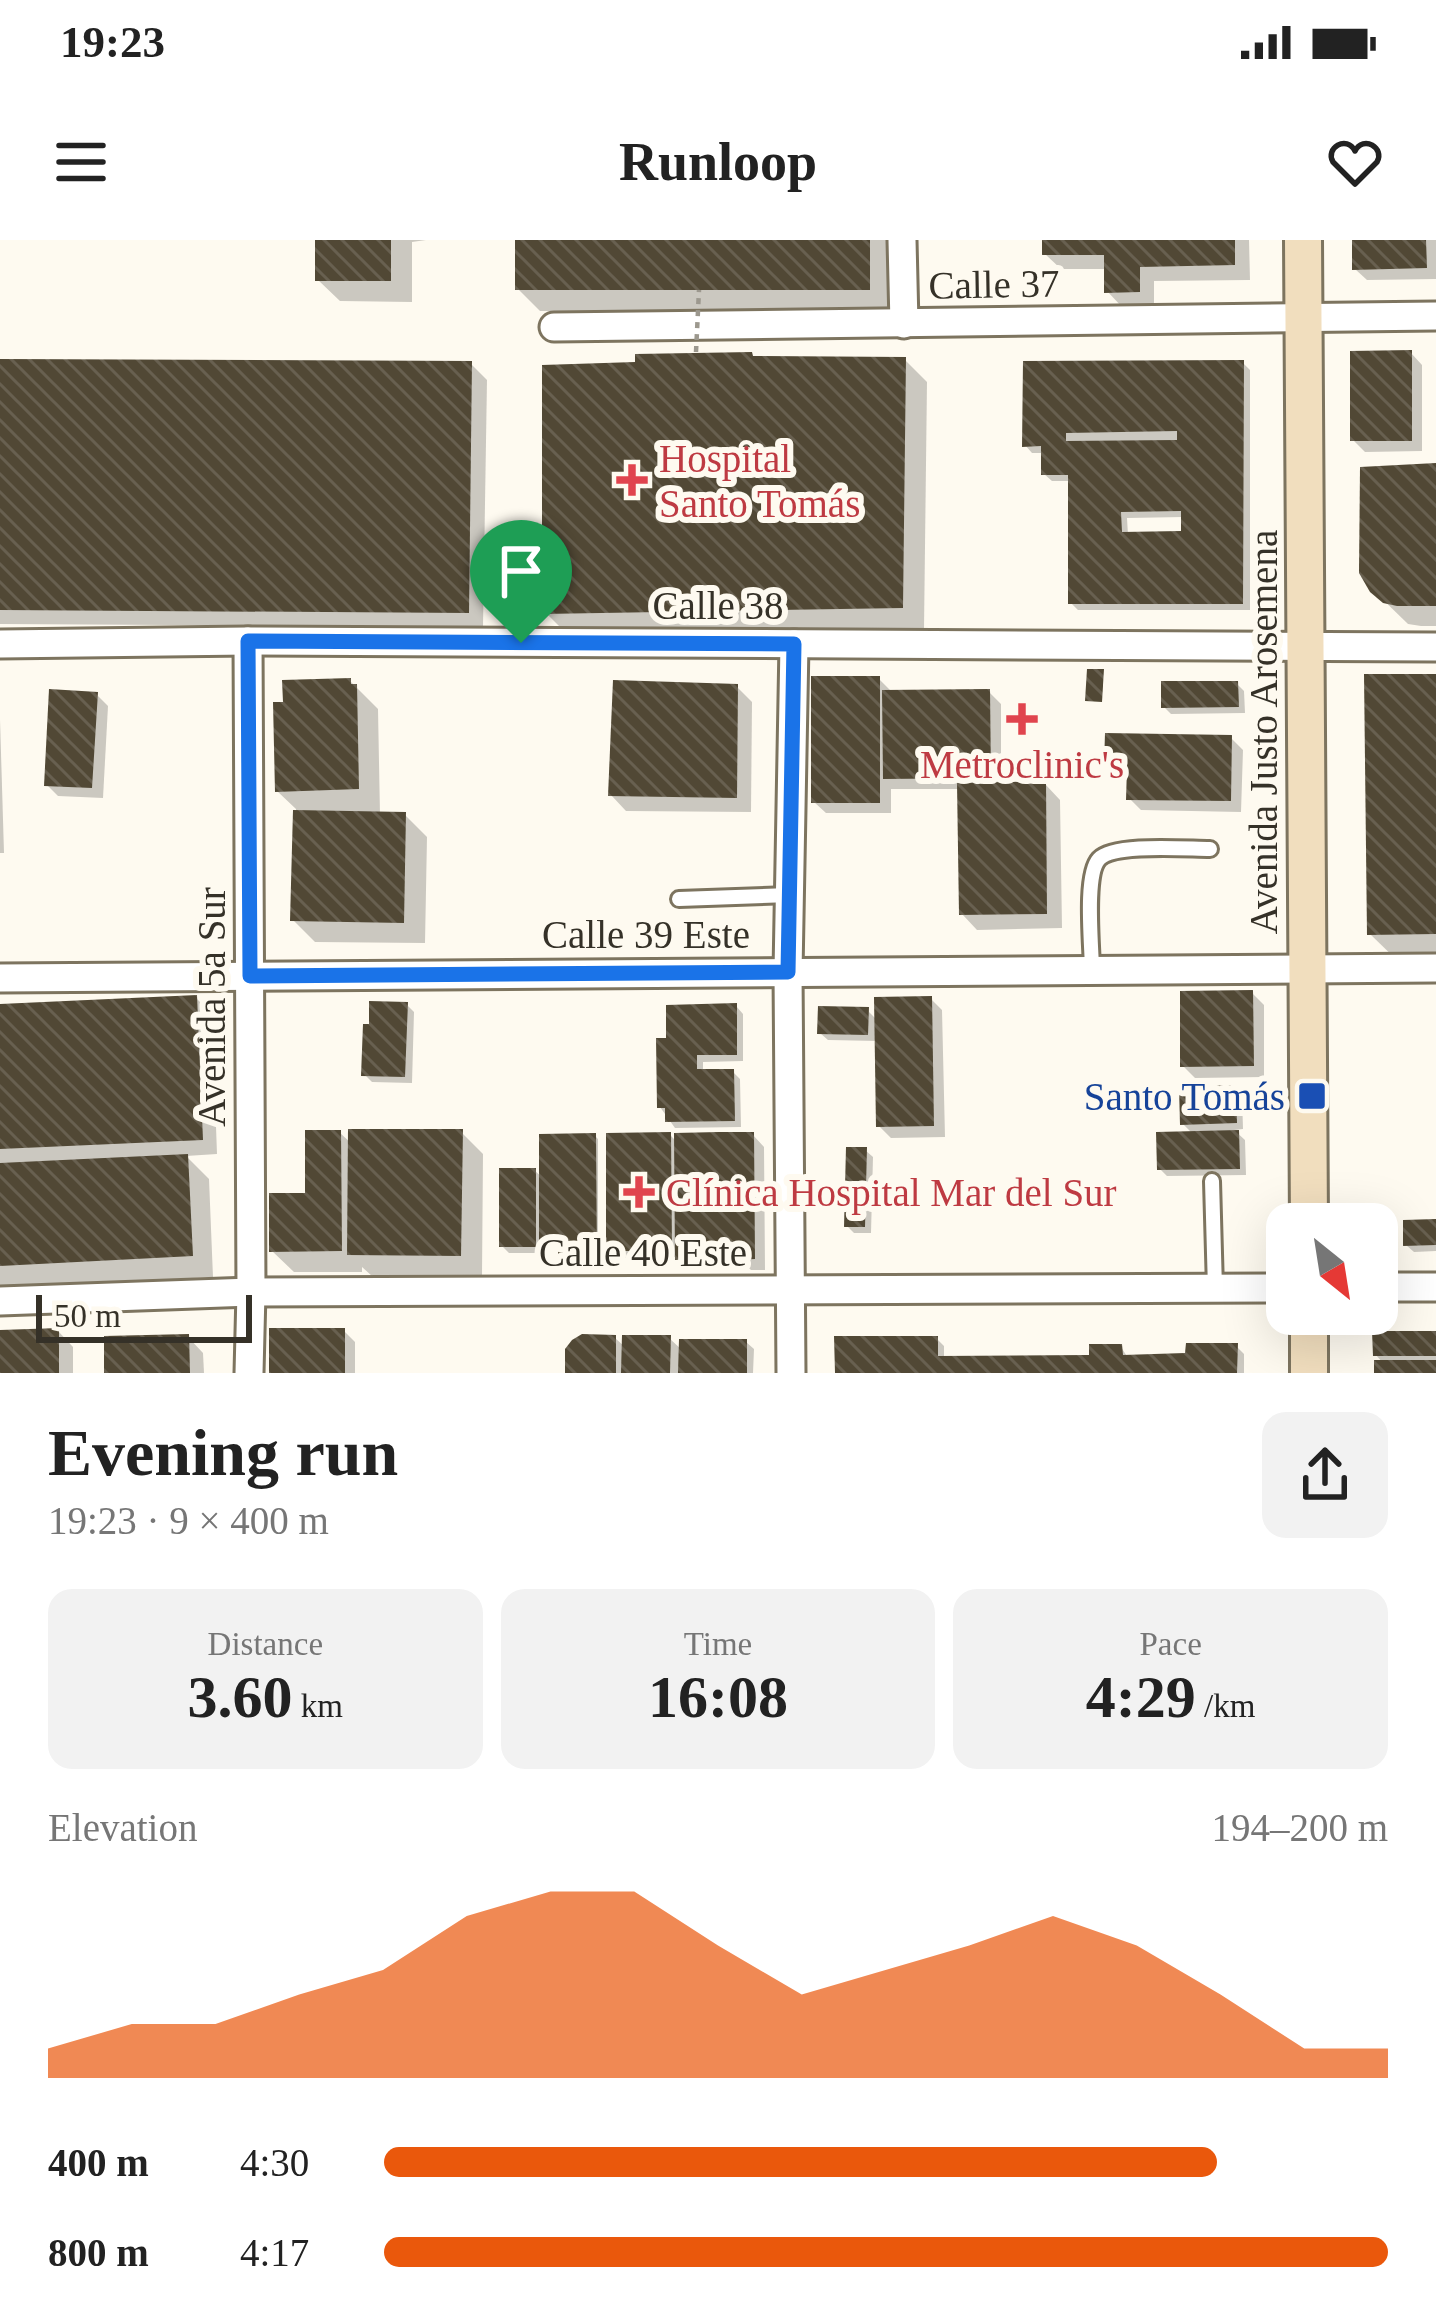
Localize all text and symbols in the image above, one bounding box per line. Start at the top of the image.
text: 19:23 [60,17,165,67]
icon: menu [48,129,114,195]
icon: heart [1322,129,1388,195]
text: Runloop [619,132,817,192]
street label: Calle 37 [928,261,1060,307]
place label: Hospital Santo Tomás [659,437,860,525]
marker: Hospital Santo Tomás [616,464,648,496]
pin [470,520,572,643]
street label: Avenida Justo Arosemena [1242,530,1285,934]
icon: arrive [488,538,554,604]
street label: Calle 38 [652,584,784,627]
marker: Metroclinic's [1006,703,1038,735]
place label: Metroclinic's [920,743,1124,786]
street label: Avenida 5a Sur [190,887,233,1127]
street label: Calle 39 Este [542,913,750,956]
place label: Santo Tomás [1084,1075,1285,1118]
marker: Santo Tomás [1296,1080,1328,1112]
place label: Clínica Hospital Mar del Sur [666,1171,1117,1215]
marker: Clínica Hospital Mar del Sur [623,1176,655,1208]
north arrow [1266,1203,1398,1335]
map controls [1266,1203,1398,1335]
street label: Calle 40 Este [539,1231,747,1274]
scale bar [36,1289,252,1342]
text: 50 m [54,1298,121,1334]
button: share [1262,1412,1388,1538]
text: Evening run [48,1416,398,1489]
text: 19:23 · 9 × 400 m [48,1499,329,1542]
text: Distance [208,1626,323,1662]
text: Time [684,1626,752,1662]
text: Pace [1140,1626,1202,1662]
text: 3.60 [188,1664,293,1730]
text: 16:08 [648,1664,788,1730]
text: 4:29 [1086,1664,1196,1730]
text: km [293,1688,343,1724]
text: /km [1196,1688,1255,1724]
text: Elevation [48,1806,197,1849]
text: 194–200 m [1211,1806,1388,1849]
text: 400 m [48,2141,149,2184]
text: 4:30 [240,2141,309,2184]
text: 800 m [48,2231,149,2274]
text: 4:17 [240,2231,309,2274]

